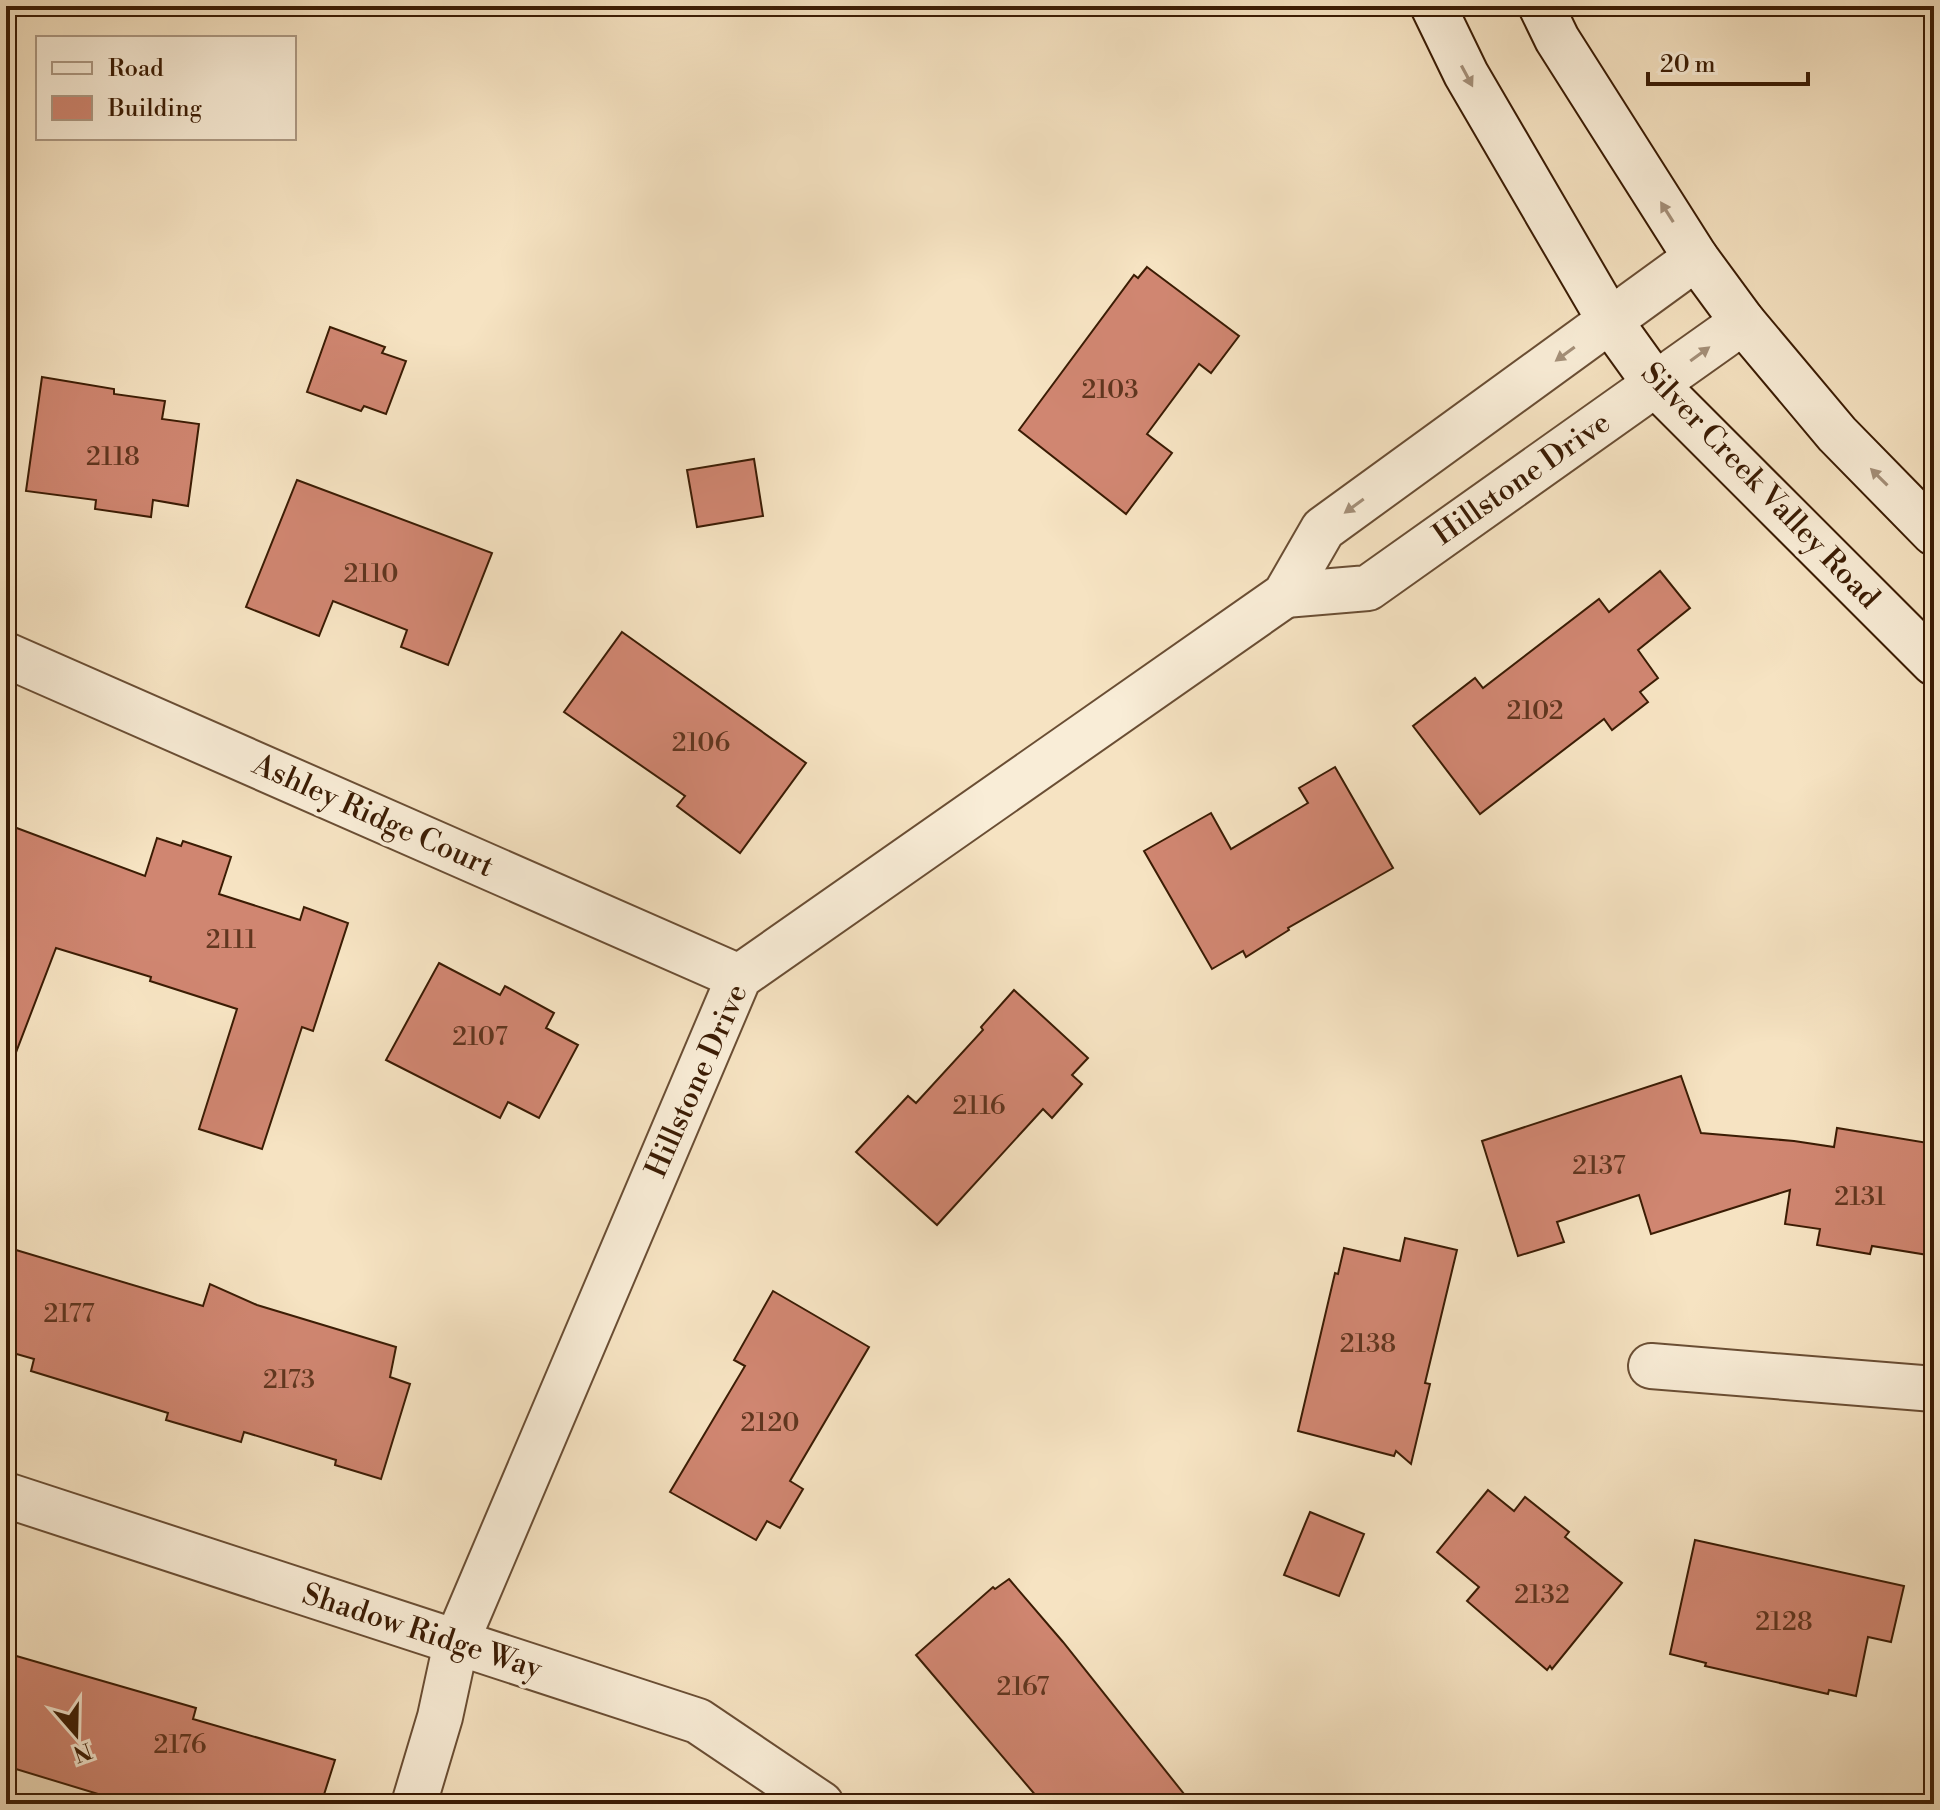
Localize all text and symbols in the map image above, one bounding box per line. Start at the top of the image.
legend [36,36,296,140]
scale bar [1648,36,1808,86]
text: 20 m [1660,50,1716,80]
text: Road [108,54,164,84]
one-way arrow [1461,64,1474,87]
text: Building [107,94,202,124]
one-way arrow [1659,202,1674,223]
one-way arrow [1554,346,1576,362]
one-way arrow [1689,347,1710,362]
street label: Silver Creek Valley Road [1633,355,1887,617]
house number: 2103 [1081,374,1139,406]
street label: Hillstone Drive [1426,404,1618,554]
house number: 2118 [86,441,140,473]
one-way arrow [1870,468,1889,487]
one-way arrow [1344,498,1365,513]
house number: 2110 [344,558,398,590]
house number: 2102 [1506,695,1564,727]
house number: 2106 [672,727,730,759]
street label: Ashley Ridge Court [246,745,500,886]
house number: 2111 [206,924,256,956]
street label: Hillstone Drive [637,978,757,1184]
house number: 2107 [452,1021,508,1053]
house number: 2116 [952,1090,1006,1122]
house number: 2137 [1572,1150,1626,1182]
house number: 2131 [1834,1181,1886,1213]
house number: 2177 [43,1298,95,1330]
house number: 2138 [1340,1328,1396,1360]
house number: 2173 [263,1364,315,1396]
house number: 2120 [741,1407,799,1439]
street label: Shadow Ridge Way [298,1575,547,1689]
house number: 2132 [1514,1579,1570,1611]
house number: 2128 [1755,1606,1813,1638]
house number: 2167 [997,1671,1049,1703]
north arrow [36,1694,116,1774]
house number: 2176 [153,1729,207,1761]
text: N [69,1736,95,1767]

